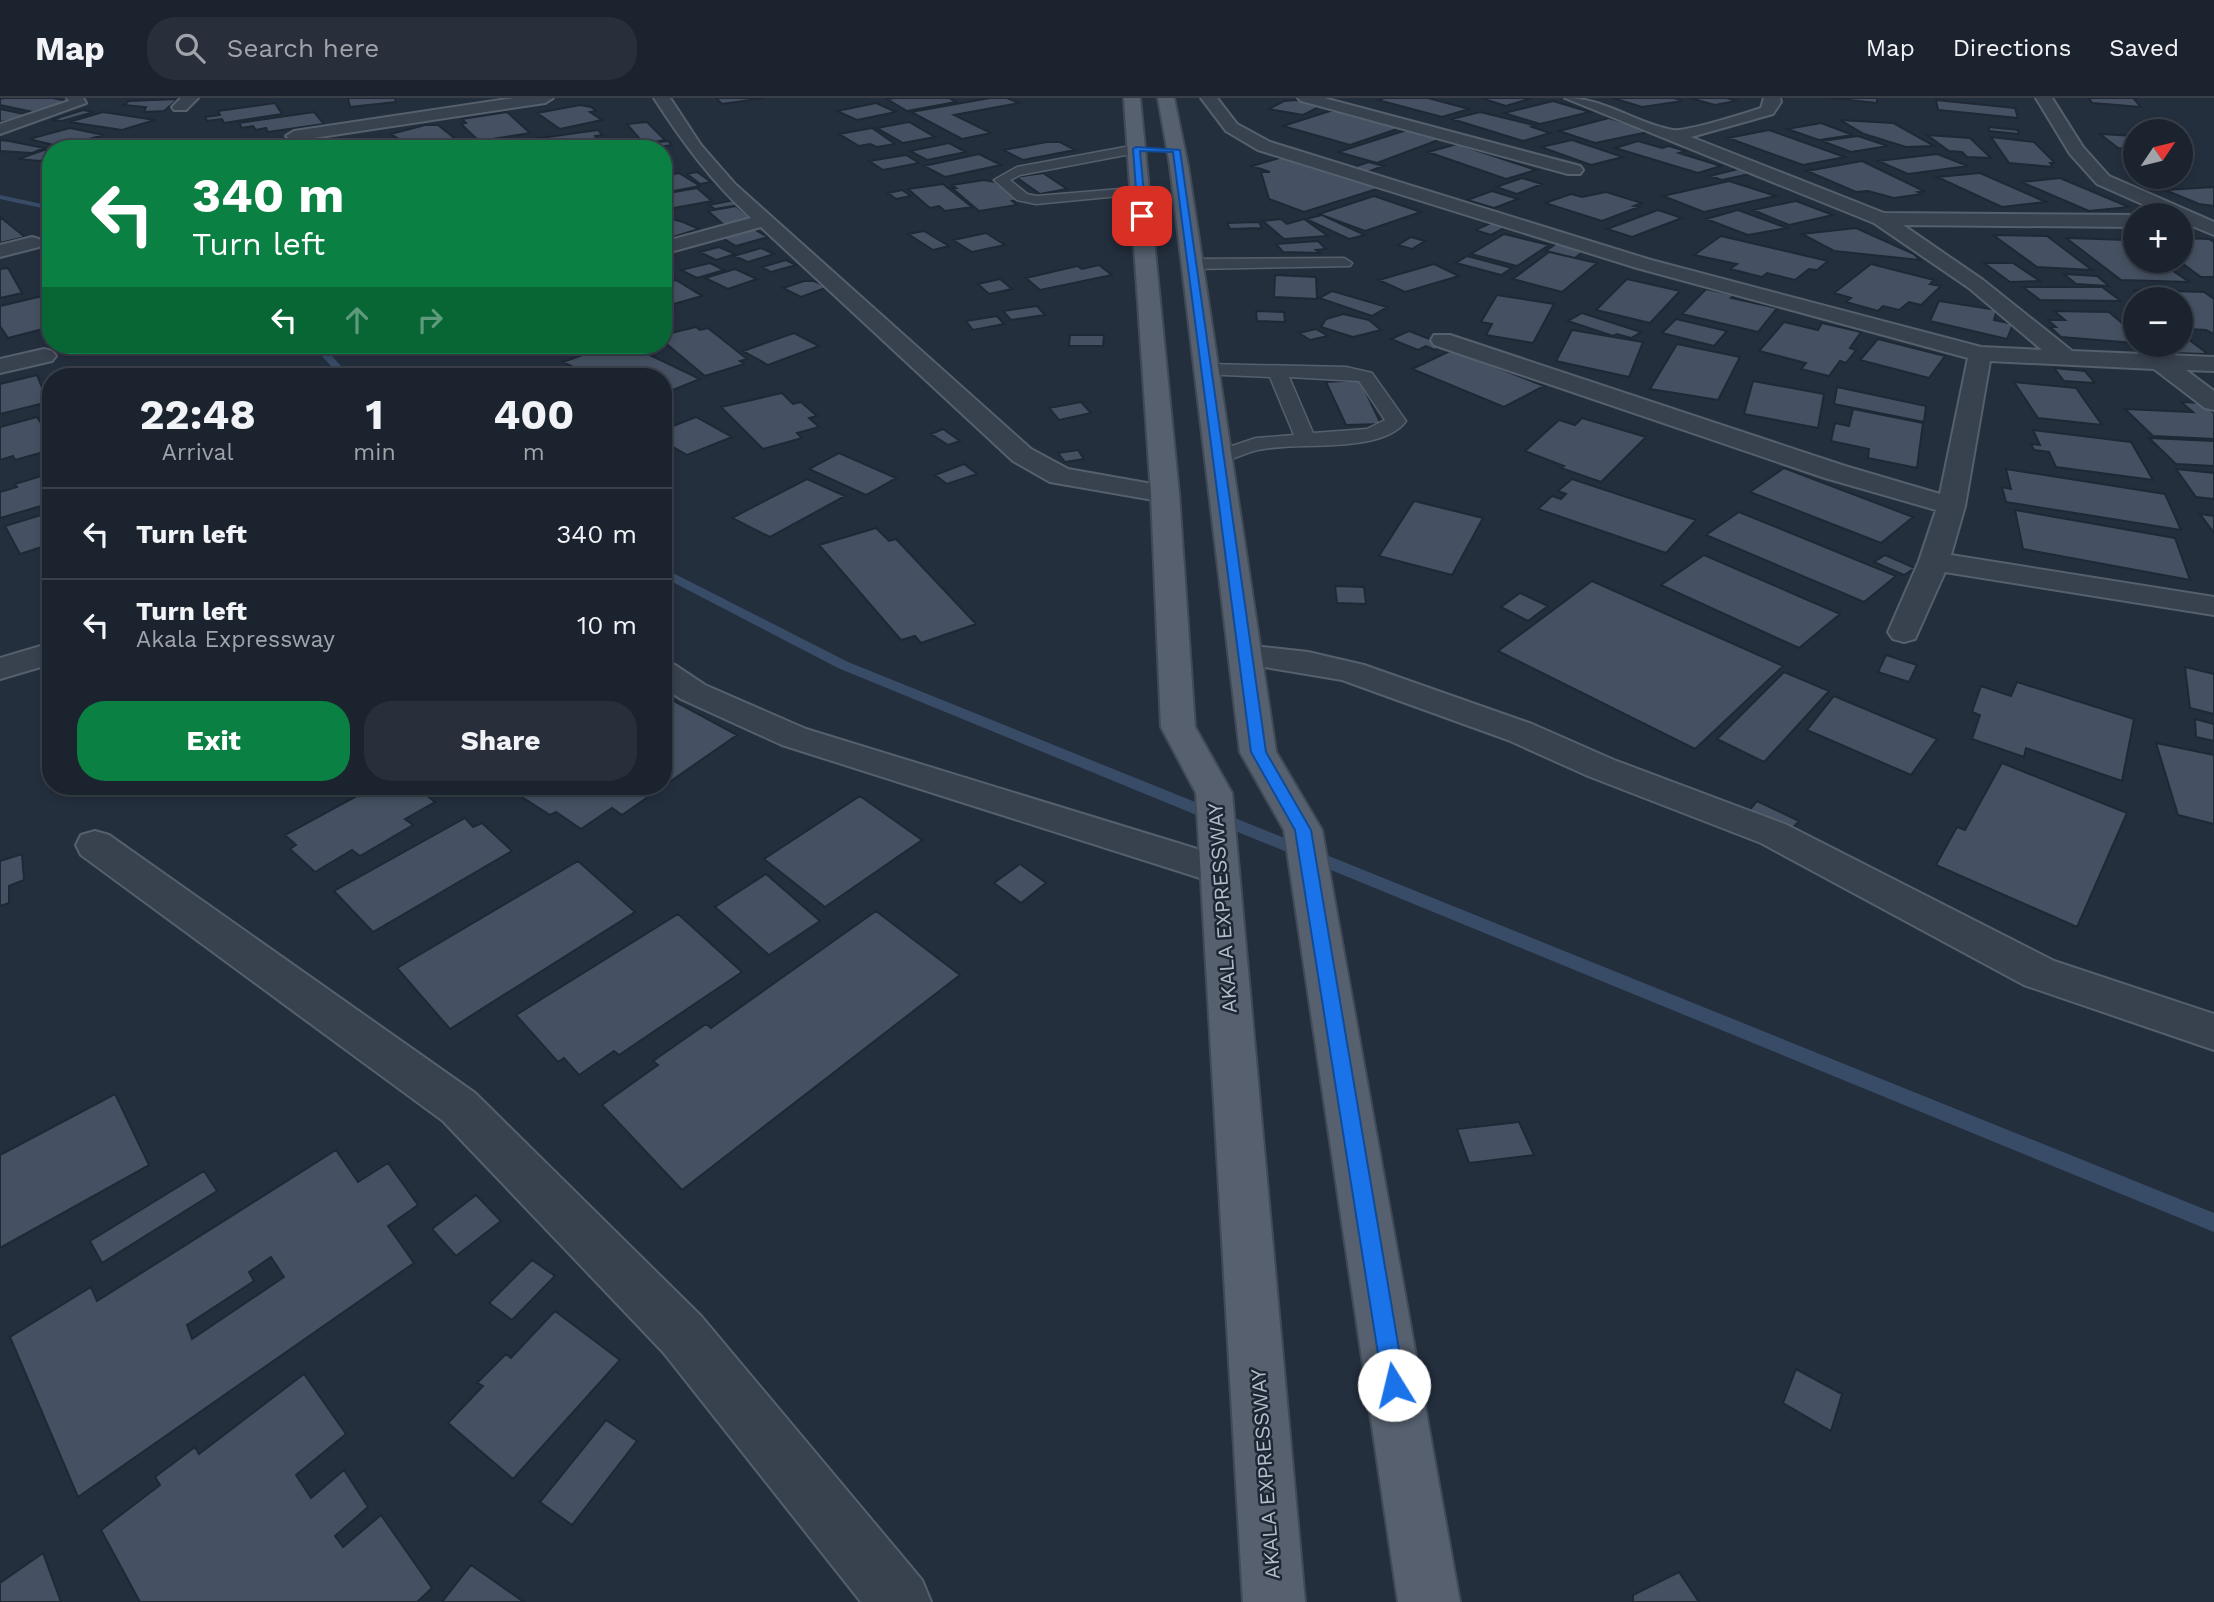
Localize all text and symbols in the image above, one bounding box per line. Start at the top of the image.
search box [147,17,637,80]
text: Map [35,29,105,68]
icon: search [171,29,209,67]
text: Search here [227,33,379,63]
text: Map [1866,34,1915,62]
text: Directions [1953,34,2071,62]
text: Saved [2109,34,2179,62]
north arrow [2123,119,2193,189]
map controls [2123,119,2193,357]
text: 340 m [192,166,344,224]
icon: left [77,168,168,259]
pin [1112,186,1172,246]
icon: arrive [1123,197,1161,235]
button: + [2123,203,2193,273]
text: Turn left [192,225,325,263]
button: − [2123,287,2193,357]
icon: left [265,301,303,339]
icon: ahead [338,301,376,339]
icon: right [411,301,449,339]
text: 22:48 [140,390,256,439]
text: 1 [365,390,384,439]
text: 400 [493,390,574,439]
text: Arrival [162,439,234,466]
text: min [353,439,396,466]
text: m [523,439,545,466]
icon: left [77,515,115,553]
text: Turn left [136,519,247,549]
text: 340 m [556,519,637,549]
text: Turn left [136,596,247,626]
icon: left [77,606,115,644]
text: 10 m [577,610,637,640]
text: Akala Expressway [136,626,335,653]
button: Exit [77,701,350,781]
button: Share [364,701,637,781]
street label: AKALA EXPRESSWAY [1202,802,1242,1014]
position arrow [1357,1348,1431,1422]
street label: AKALA EXPRESSWAY [1245,1368,1285,1580]

